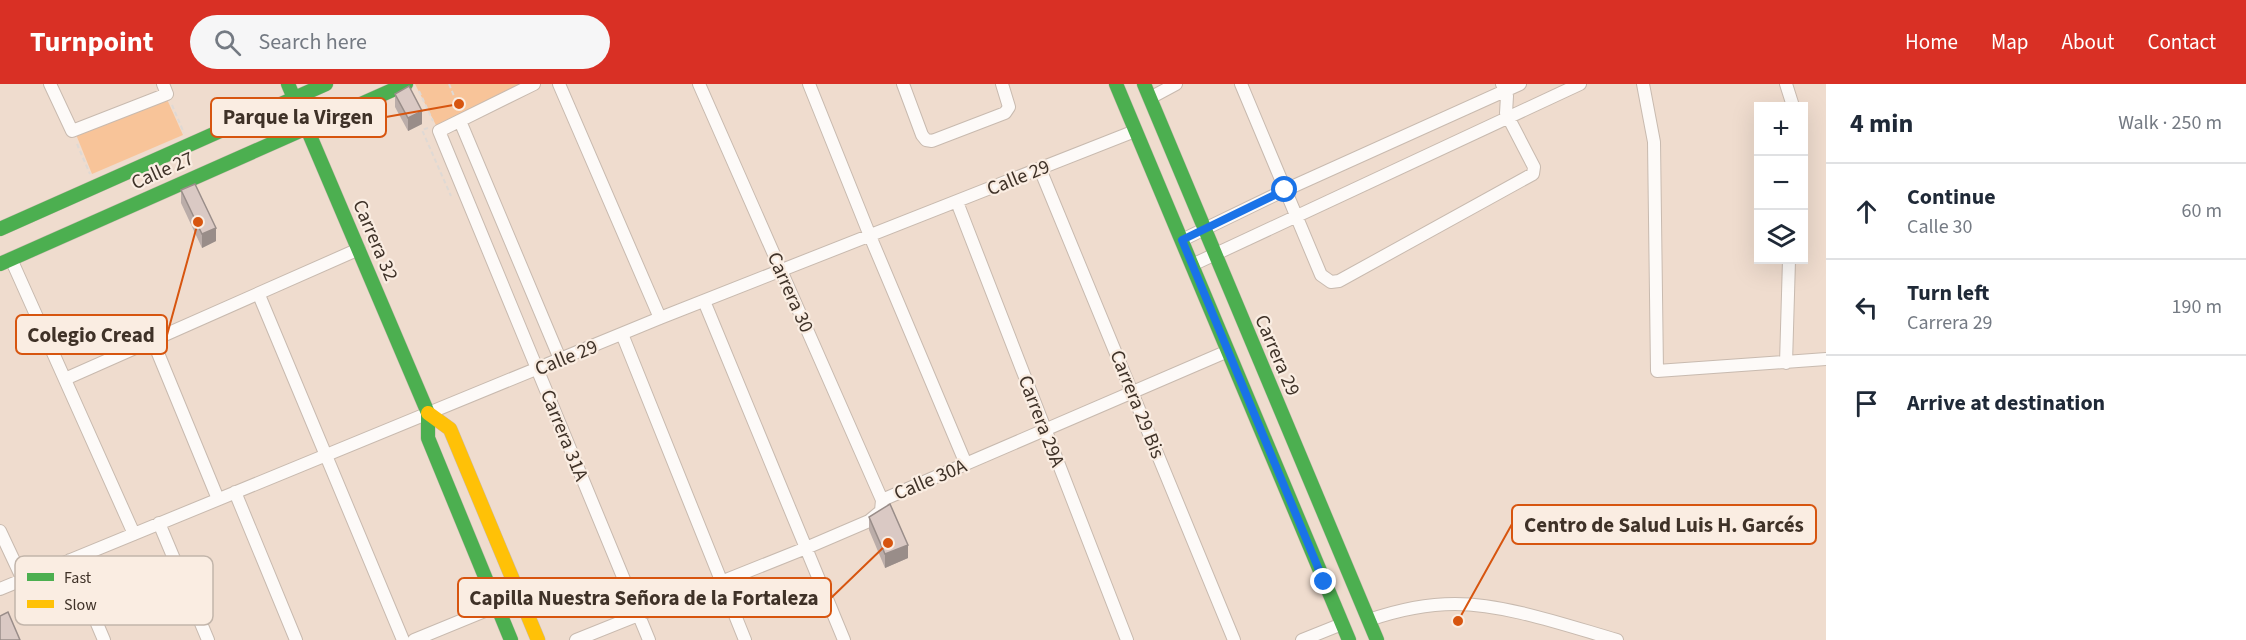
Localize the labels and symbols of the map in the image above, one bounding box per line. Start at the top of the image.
callout: Parque la Virgen [211,98,386,137]
text: Parque la Virgen [223,102,373,132]
street label: Calle 27 [127,145,198,197]
street label: Calle 29 [983,153,1054,203]
route start [1271,176,1297,202]
street label: Carrera 32 [345,196,405,285]
street label: Carrera 30 [760,248,820,337]
street label: Carrera 29 [1247,311,1307,400]
callout: Colegio Cread [16,315,167,354]
text: Colegio Cread [27,320,155,350]
street label: Calle 29 [531,333,602,383]
street label: Carrera 29 Bis [1103,346,1172,463]
street label: Carrera 29A [1011,371,1071,471]
street label: Carrera 31A [533,385,595,485]
street label: Calle 30A [890,452,971,508]
callout: Centro de Salud Luis H. Garcés [1512,505,1816,544]
text: Centro de Salud Luis H. Garcés [1524,510,1804,540]
legend [15,556,213,625]
text: Fast [64,567,92,589]
route end [1310,568,1336,594]
callout: Capilla Nuestra Señora de la Fortaleza [458,578,831,617]
text: Capilla Nuestra Señora de la Fortaleza [469,583,819,613]
text: Slow [64,594,97,616]

